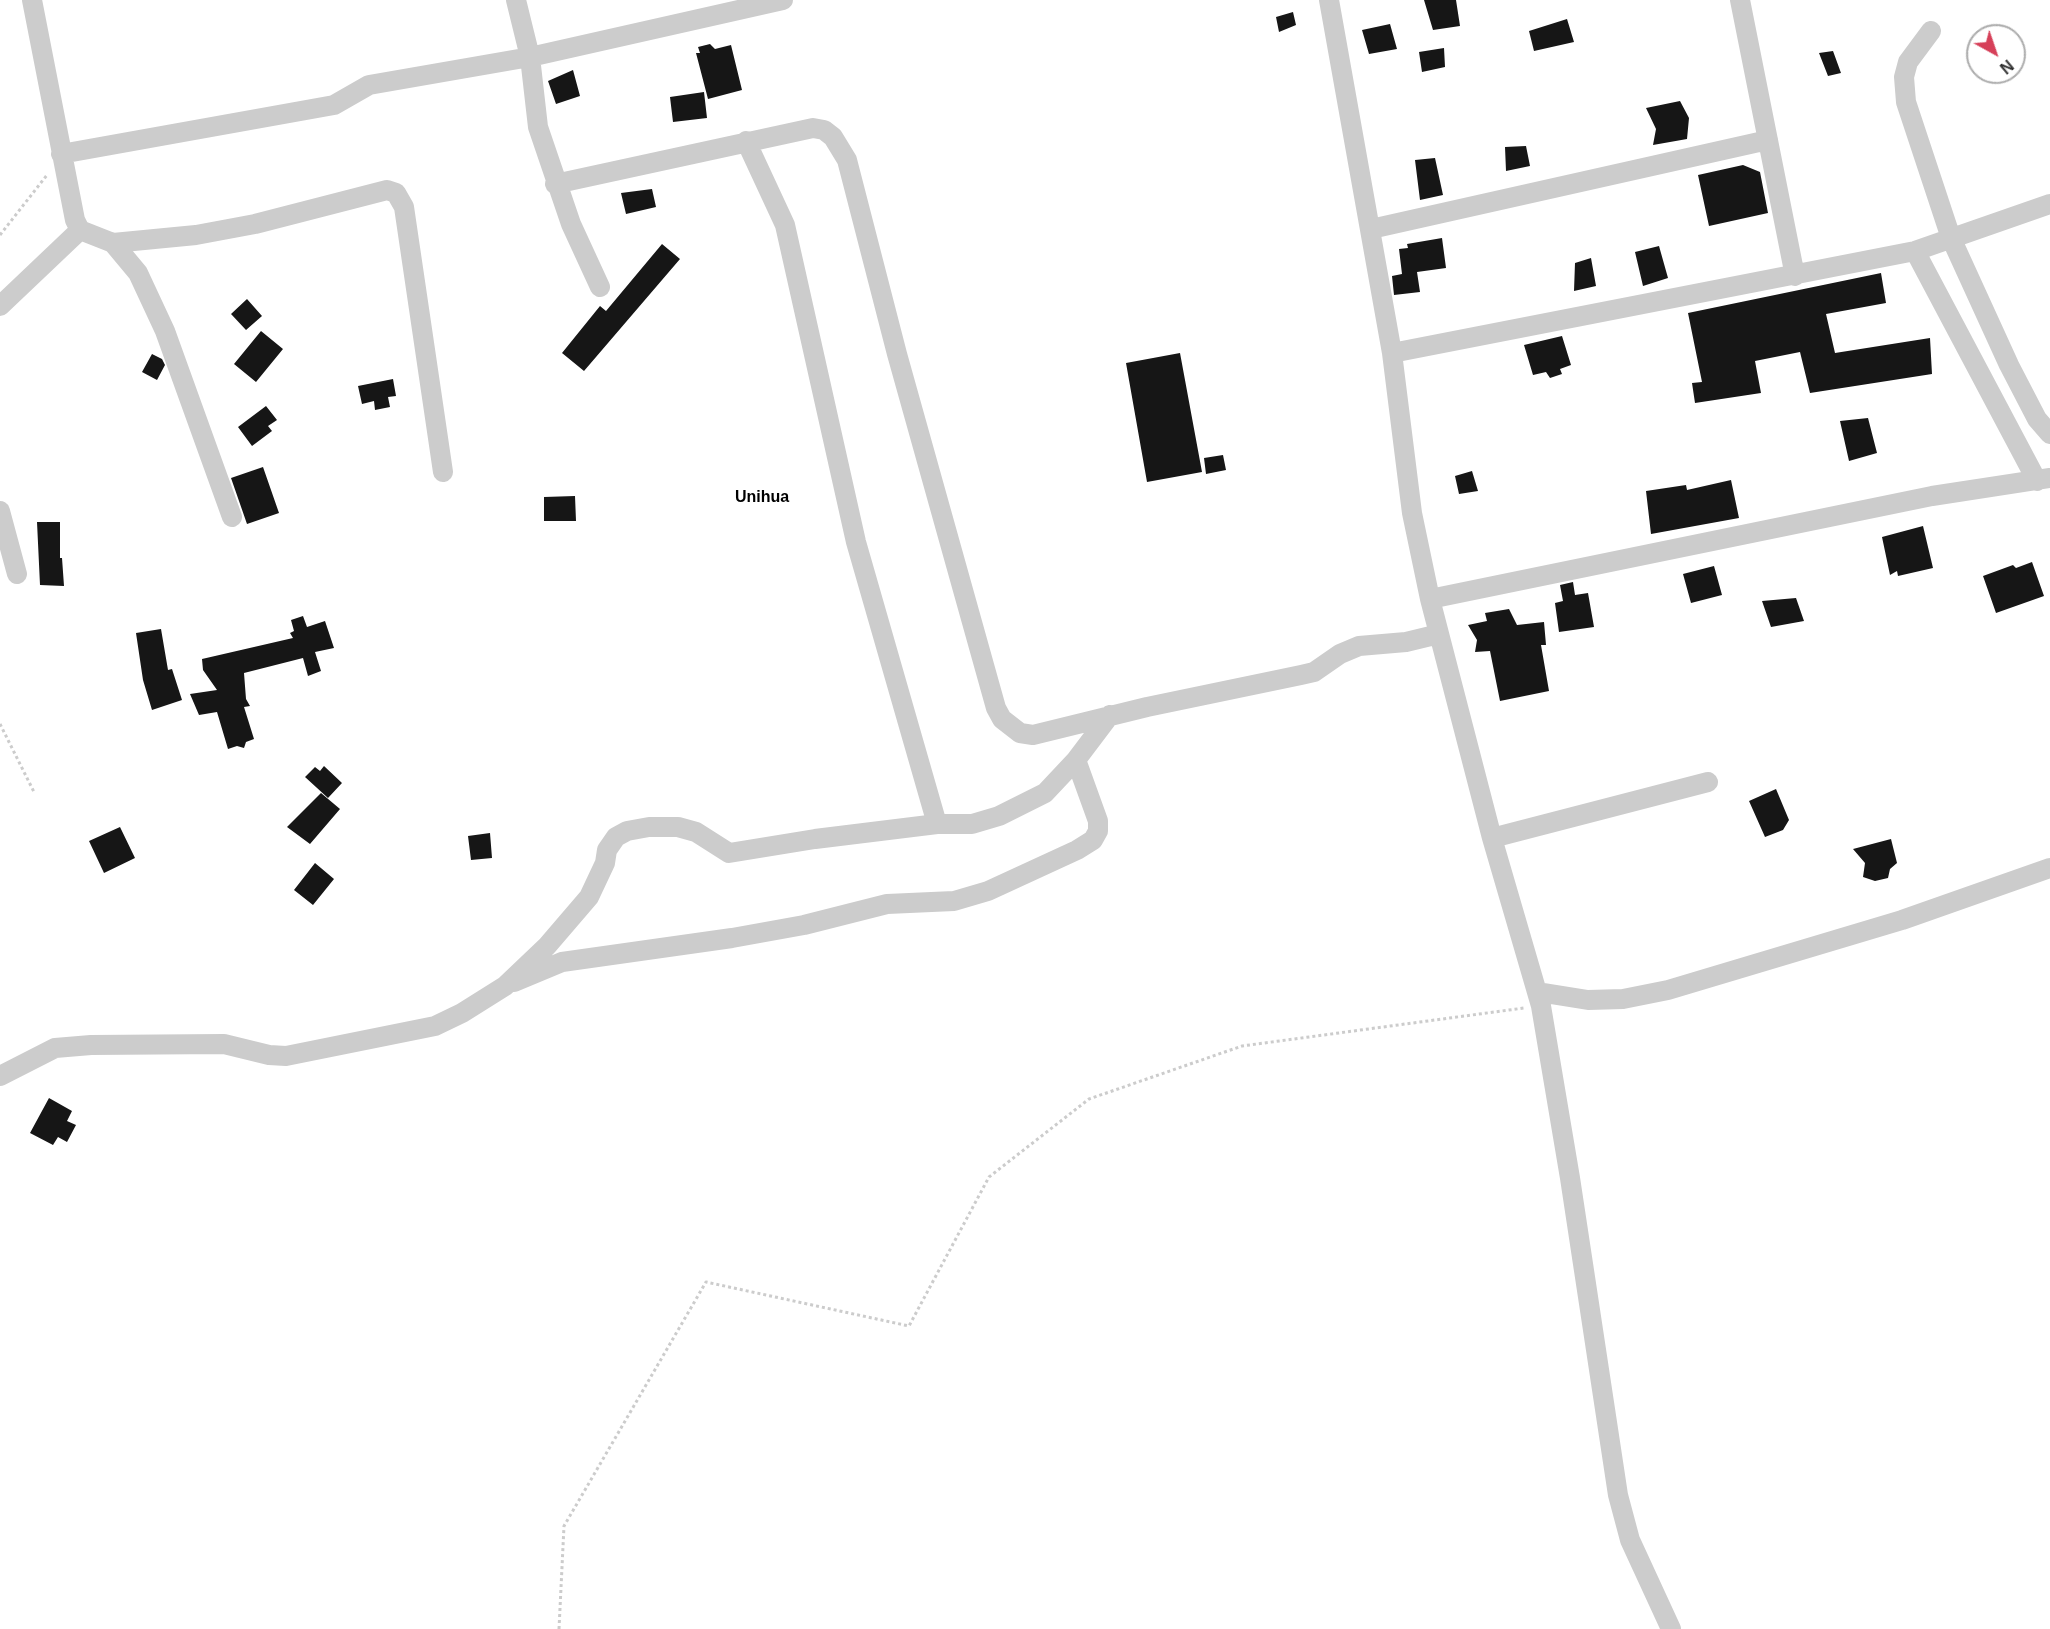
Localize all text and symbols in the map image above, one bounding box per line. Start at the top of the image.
north arrow [1966,24,2026,84]
text: N [1997,56,2016,77]
district label: Unihua [735,488,789,508]

